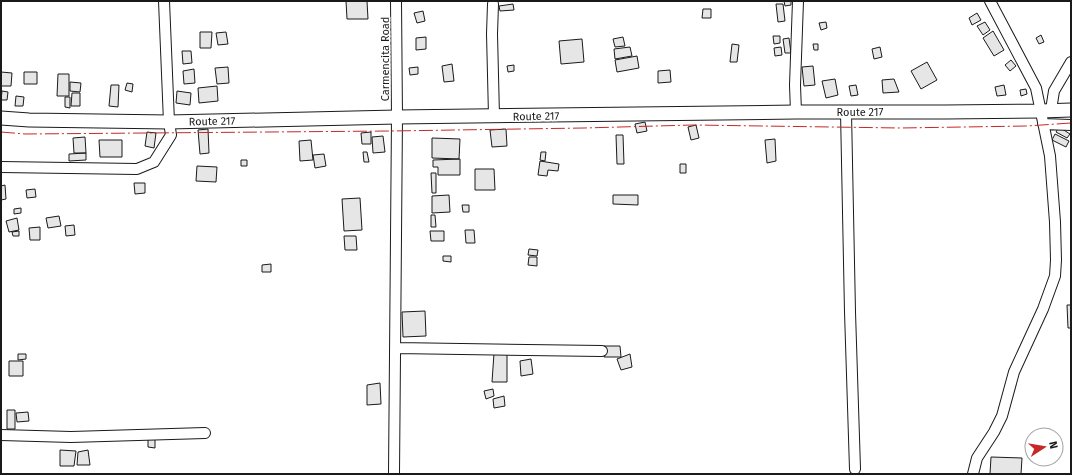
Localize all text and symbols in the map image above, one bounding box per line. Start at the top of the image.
street label: Carmencita Road [379,17,392,101]
street label: Route 217 [837,106,884,119]
street label: Route 217 [512,110,560,123]
street label: Route 217 [188,115,236,128]
north arrow [1024,427,1064,467]
text: N [1046,440,1060,450]

